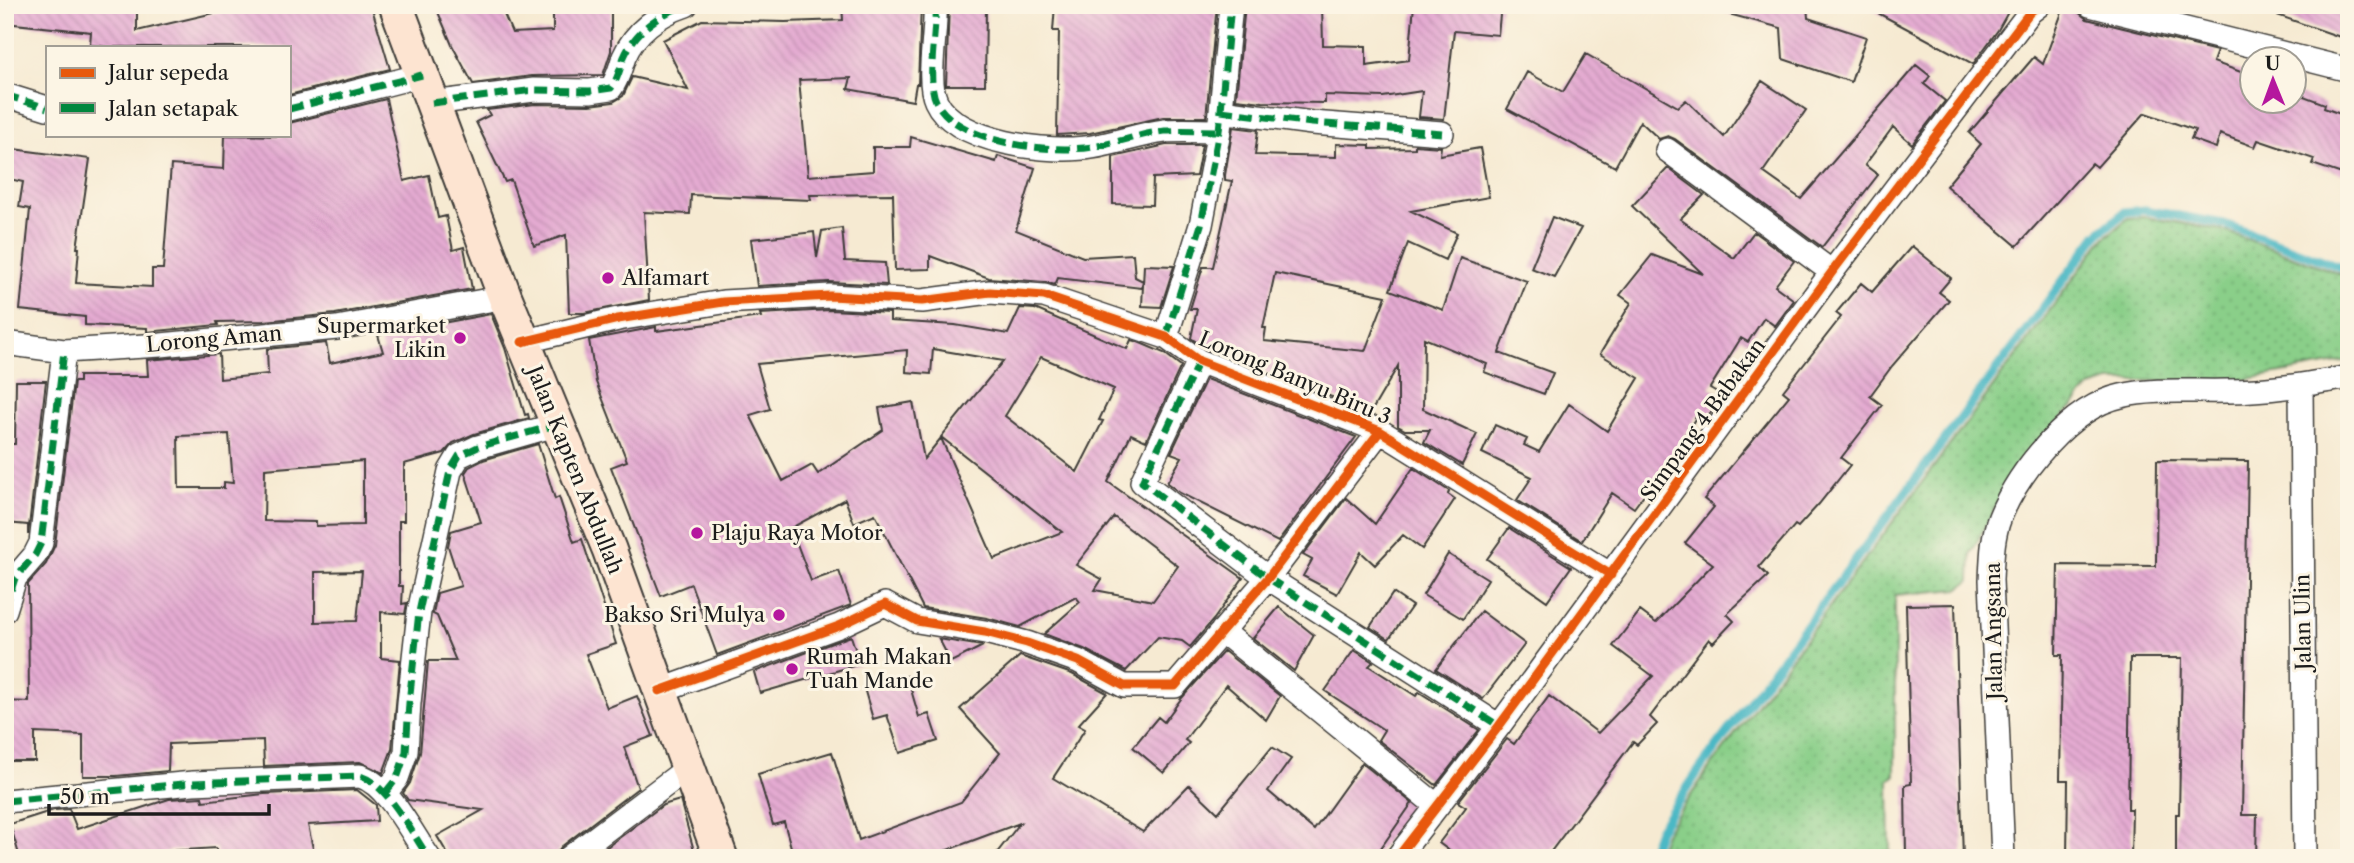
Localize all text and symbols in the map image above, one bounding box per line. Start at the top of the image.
legend [46,46,290,136]
north arrow [2238,46,2308,116]
text: U [2265,52,2281,75]
text: Jalur sepeda [105,60,230,85]
text: Jalan setapak [105,96,239,121]
place label: Alfamart [621,265,710,290]
marker: Alfamart [600,270,616,286]
place label: Supermarket Likin [317,313,447,362]
street label: Lorong Aman [145,320,283,357]
street label: Lorong Banyu Biru 3 [1195,326,1395,429]
marker: Supermarket Likin [452,330,468,346]
street label: Simpang 4 Babakan [1635,333,1770,506]
street label: Jalan Kapten Abdullah [521,359,629,578]
place label: Plaju Raya Motor [711,520,883,545]
marker: Plaju Raya Motor [689,525,705,541]
street label: Jalan Angsana [1980,561,2007,703]
street label: Jalan Ulin [2289,574,2316,673]
place label: Bakso Sri Mulya [604,602,766,627]
marker: Bakso Sri Mulya [771,607,787,623]
place label: Rumah Makan Tuah Mande [806,644,952,693]
marker: Rumah Makan Tuah Mande [784,661,800,677]
scale bar [49,772,270,816]
text: 50 m [60,784,110,809]

